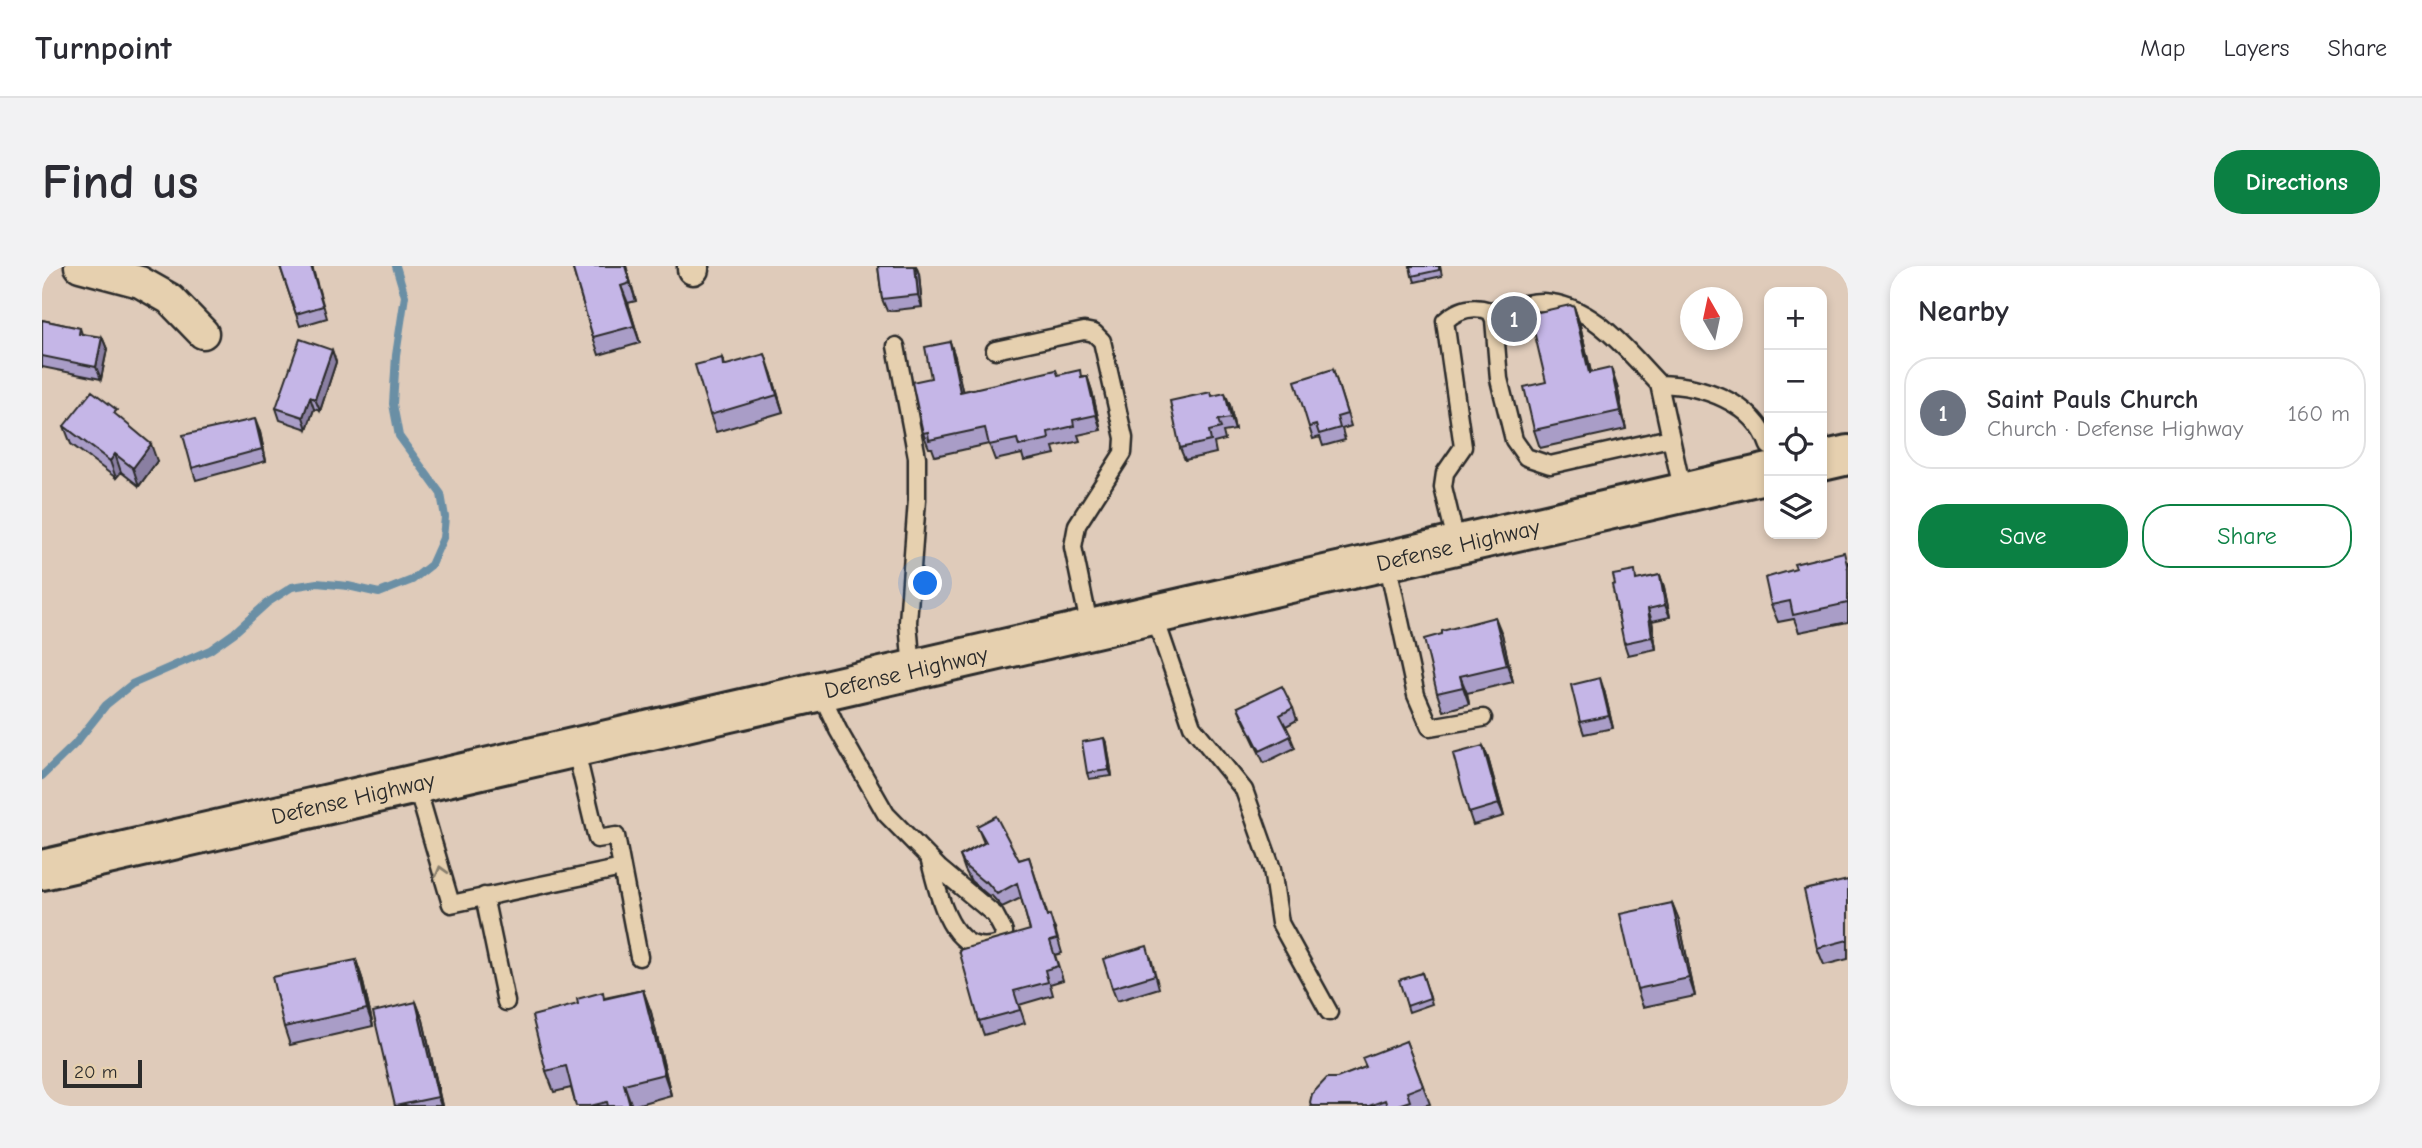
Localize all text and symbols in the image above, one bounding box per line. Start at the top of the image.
text: Turnpoint [35,29,172,67]
text: Map [2140,34,2186,62]
text: Layers [2224,34,2289,62]
text: Share [2327,34,2387,62]
button: Directions [2214,150,2380,214]
text: Find us [42,154,198,210]
north arrow [1680,287,1743,350]
map controls [1764,287,1827,539]
button: + [1764,287,1827,350]
pin: 1 [1491,293,1537,345]
text: Nearby [1918,294,2009,329]
button: − [1764,350,1827,413]
text: Saint Pauls Church [1987,385,2199,415]
text: 1 [1938,400,1948,427]
text: 160 m [2288,400,2350,427]
button: locate [1764,413,1827,476]
text: Church · Defense Highway [1987,415,2243,442]
button: layers [1764,476,1827,539]
button: Save [1918,504,2128,568]
button: Share [2142,504,2352,568]
street label: Defense Highway [1374,513,1543,577]
your location [908,566,942,600]
street label: Defense Highway [822,640,991,704]
street label: Defense Highway [269,766,438,830]
one-way arrow [435,865,450,877]
scale bar [63,1057,142,1089]
text: 20 m [74,1061,118,1083]

